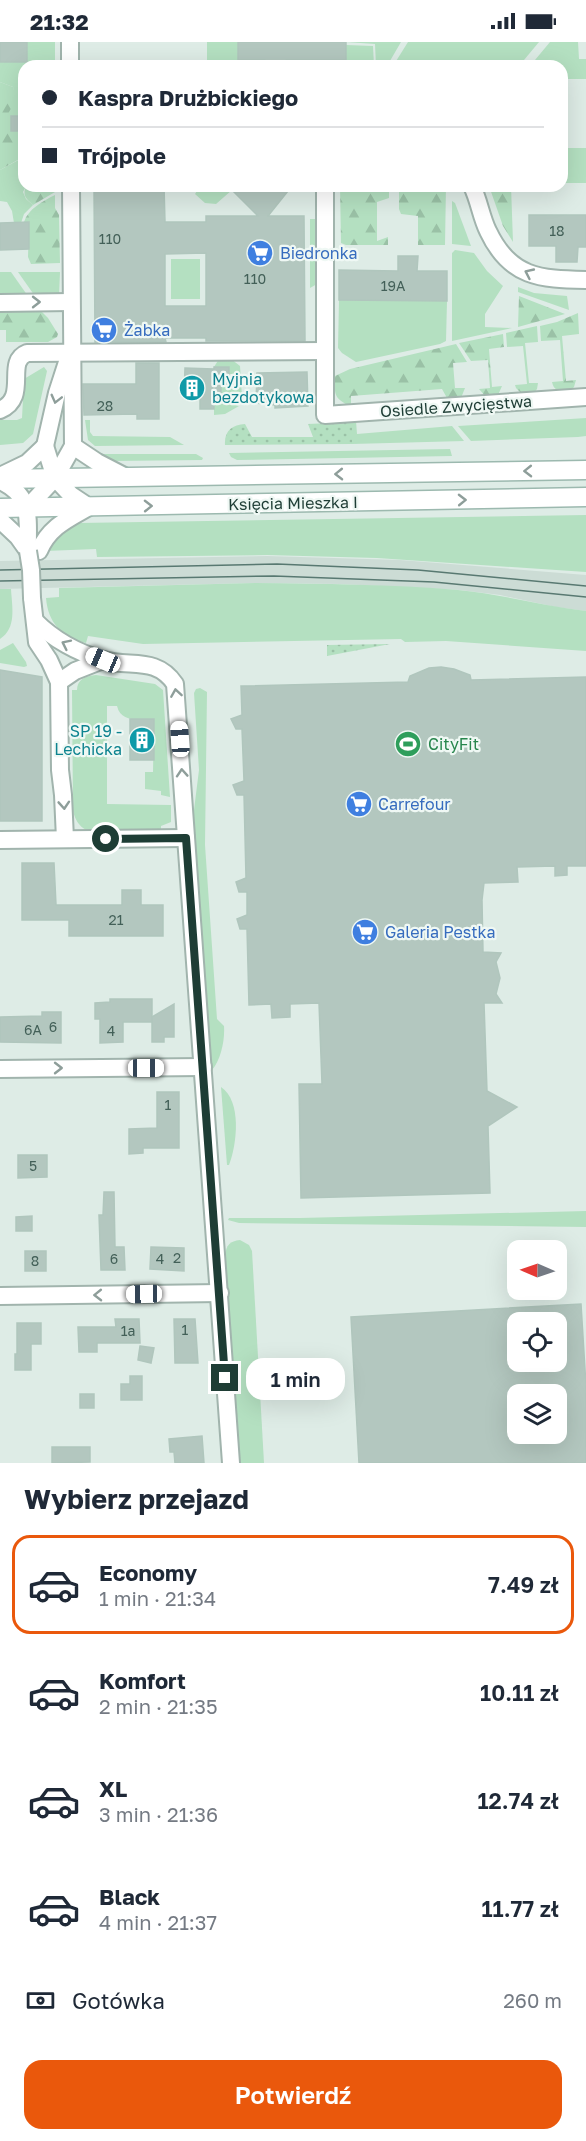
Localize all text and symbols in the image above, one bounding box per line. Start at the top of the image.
text: 21:32 [30,8,89,35]
text: Kaspra Drużbickiego [78,84,298,111]
text: Trójpole [78,142,166,169]
house number: 18 [549,222,565,239]
house number: 110 [99,230,121,247]
supermarket icon: Biedronka [245,238,275,268]
place label: Biedronka [280,243,358,263]
one-way arrow [524,268,535,280]
house number: 110 [244,270,266,287]
house number: 19A [381,277,406,294]
one-way arrow [31,296,40,308]
supermarket icon: Żabka [89,315,119,345]
place label: Żabka [124,320,170,340]
place label: Myjnia bezdotykowa [212,369,314,407]
building icon: Myjnia bezdotykowa [177,373,207,403]
street label: Osiedle Zwycięstwa [379,391,533,421]
one-way arrow [51,393,64,403]
house number: 28 [97,397,113,414]
one-way arrow [523,465,532,477]
one-way arrow [335,468,344,480]
street label: Księcia Mieszka I [228,492,358,514]
one-way arrow [457,493,466,506]
one-way arrow [143,500,152,512]
one-way arrow [62,640,73,652]
car [83,645,123,675]
one-way arrow [170,688,183,698]
car [170,720,190,758]
place label: SP 19 - Lechicka [54,721,122,759]
building icon: SP 19 - Lechicka [127,725,157,755]
sports icon: CityFit [393,729,423,759]
place label: CityFit [428,734,479,754]
one-way arrow [176,769,189,778]
supermarket icon: Carrefour [344,789,374,819]
place label: Carrefour [378,794,451,814]
one-way arrow [57,800,70,809]
route start [92,825,119,852]
house number: 21 [109,911,124,928]
supermarket icon: Galeria Pestka [350,917,380,947]
place label: Galeria Pestka [385,922,496,942]
house number: 6 [49,1018,57,1035]
house number: 6A [24,1021,43,1038]
house number: 4 [107,1022,115,1039]
car [128,1059,164,1077]
one-way arrow [54,1062,63,1075]
house number: 1 [165,1096,172,1113]
house number: 5 [29,1157,37,1174]
north arrow [507,1240,567,1300]
map controls [507,1240,567,1444]
house number: 2 [173,1249,181,1266]
house number: 6 [110,1250,118,1267]
house number: 4 [156,1250,164,1267]
house number: 8 [31,1252,39,1269]
car [126,1285,162,1303]
one-way arrow [94,1288,103,1301]
button: locate [507,1312,567,1372]
house number: 1 [182,1321,189,1338]
house number: 1a [121,1322,135,1339]
callout: 1 min [246,1357,345,1399]
route end [211,1364,238,1391]
text: 1 min [270,1367,321,1391]
button: layers [507,1384,567,1444]
text: Wybierz przejazd [24,1483,249,1515]
icon: car [27,1558,81,1612]
text: Economy [99,1559,197,1586]
text: 7.49 zł [488,1571,559,1598]
text: 1 min · 21:34 [99,1586,216,1610]
icon: car [27,1666,81,1720]
text: Komfort [99,1667,186,1694]
text: 10.11 zł [480,1679,559,1706]
text: 2 min · 21:35 [99,1694,218,1718]
icon: car [27,1774,81,1828]
text: XL [99,1775,127,1802]
text: 12.74 zł [477,1787,559,1814]
text: 3 min · 21:36 [99,1802,218,1826]
icon: car [27,1882,81,1936]
text: Black [99,1883,160,1910]
text: 11.77 zł [481,1895,559,1922]
text: 4 min · 21:37 [99,1910,217,1934]
icon: cash [24,1984,57,2017]
text: Gotówka [72,1987,165,2014]
text: 260 m [503,1988,562,2012]
button: Potwierdź [24,2060,562,2129]

